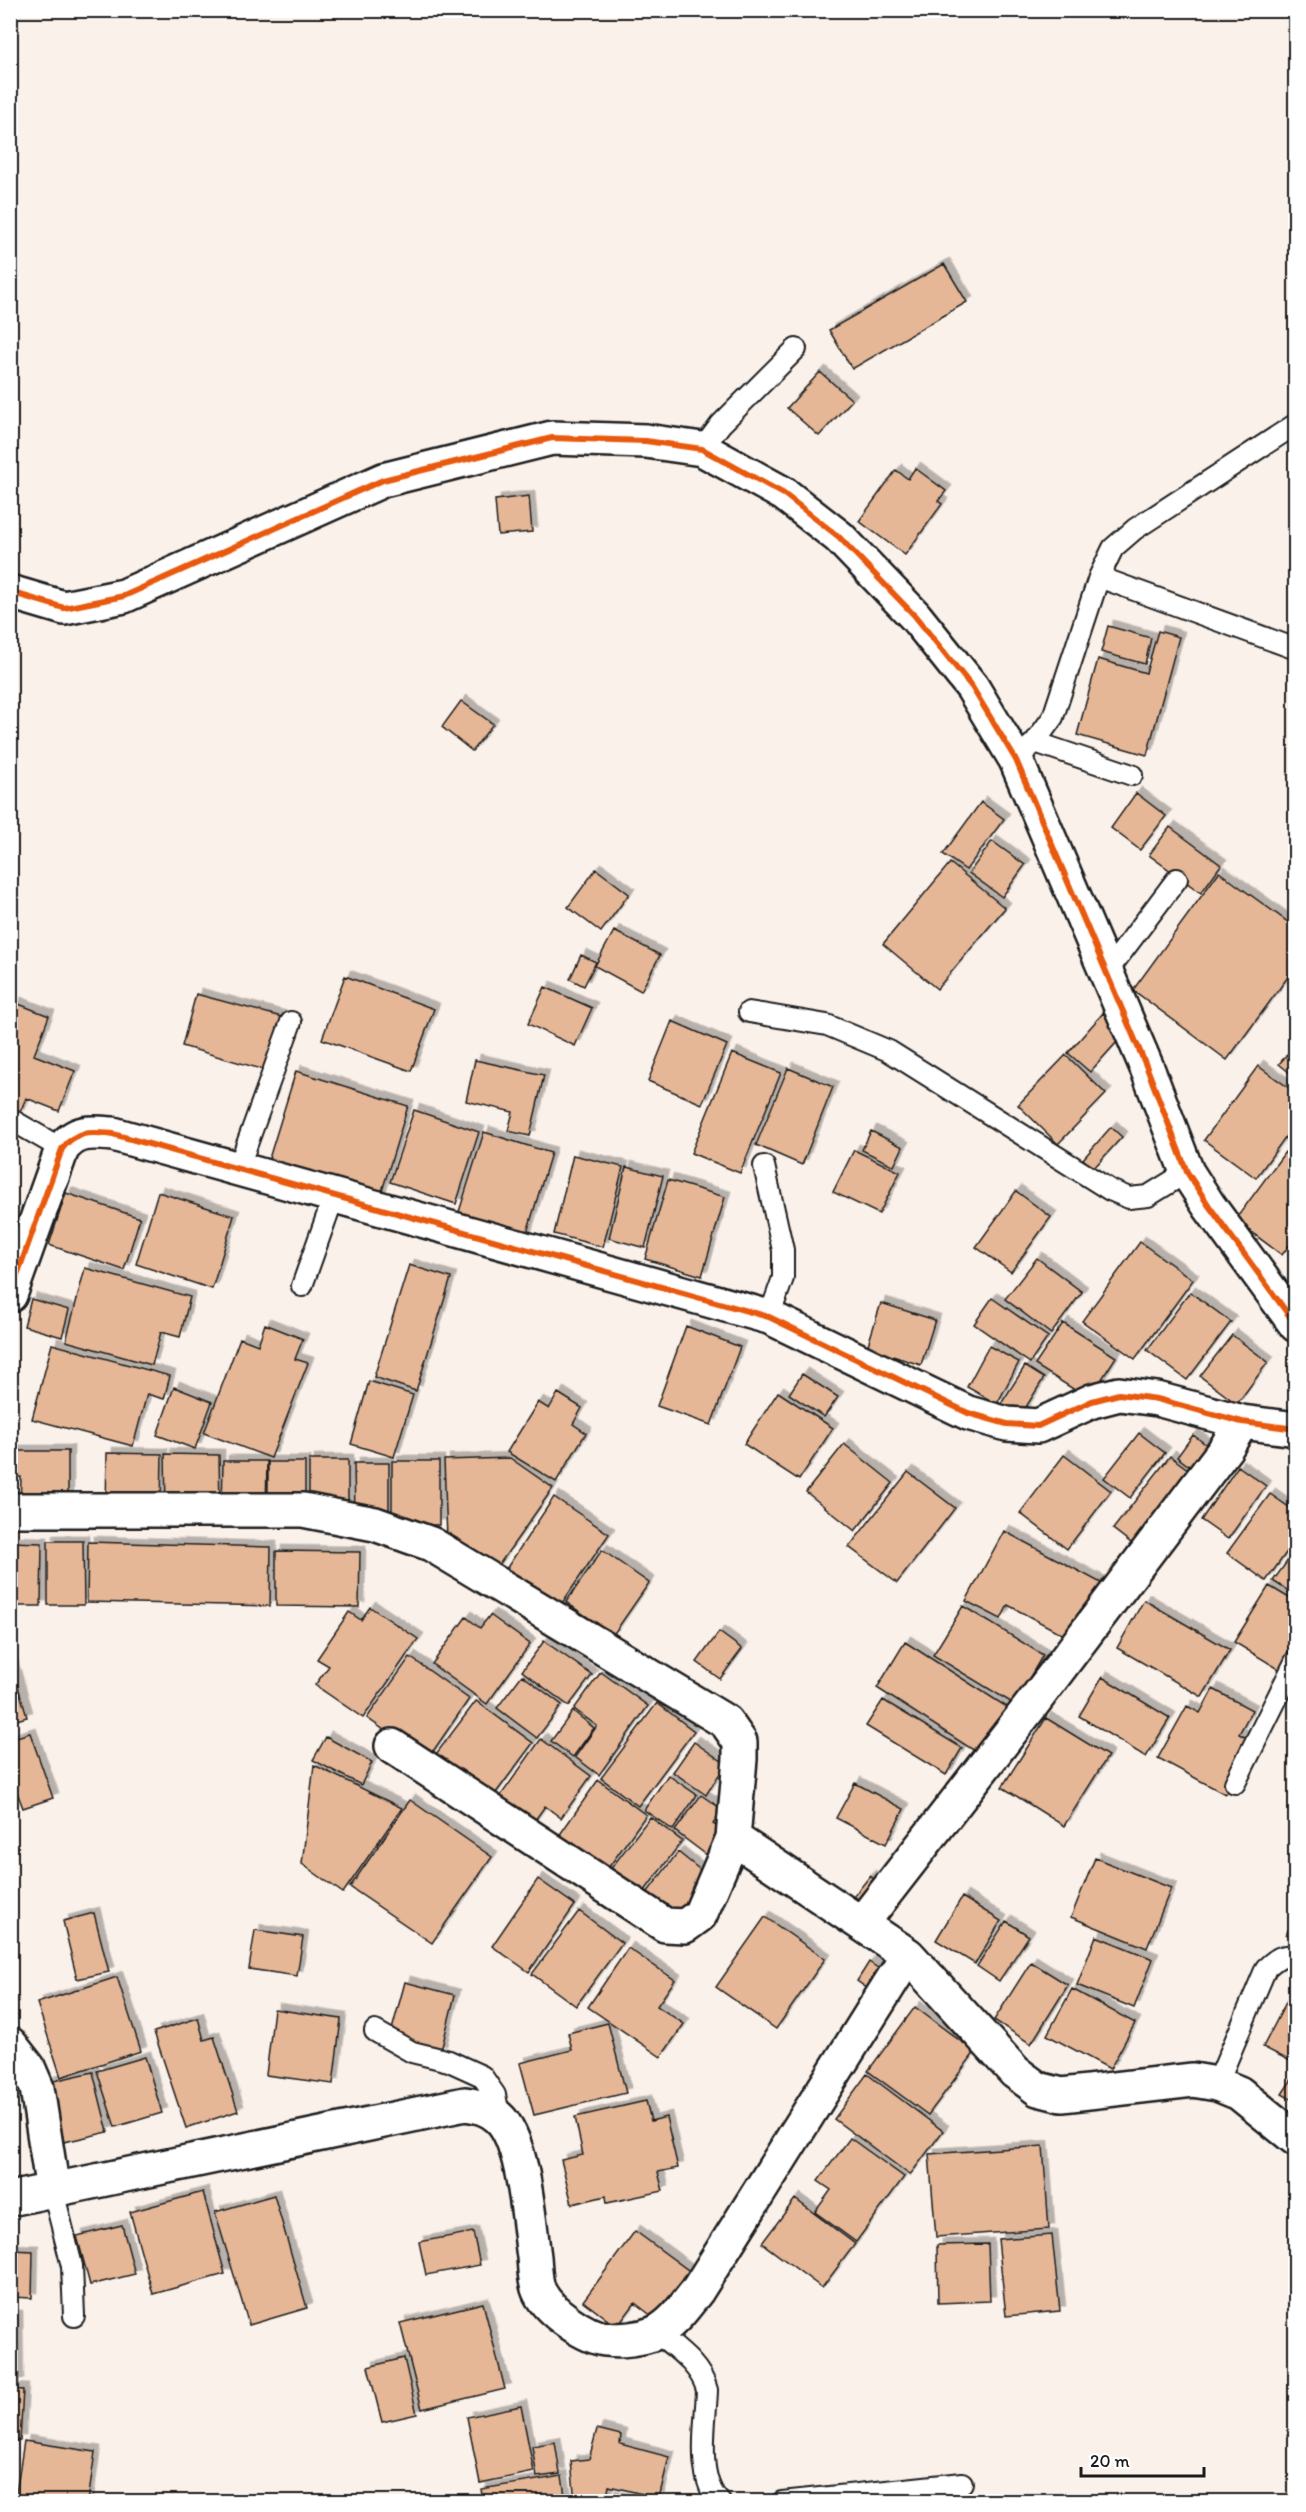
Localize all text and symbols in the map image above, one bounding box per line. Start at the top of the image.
scale bar [1081,2440,1204,2478]
text: 20 m [1090,2450,1130,2472]

